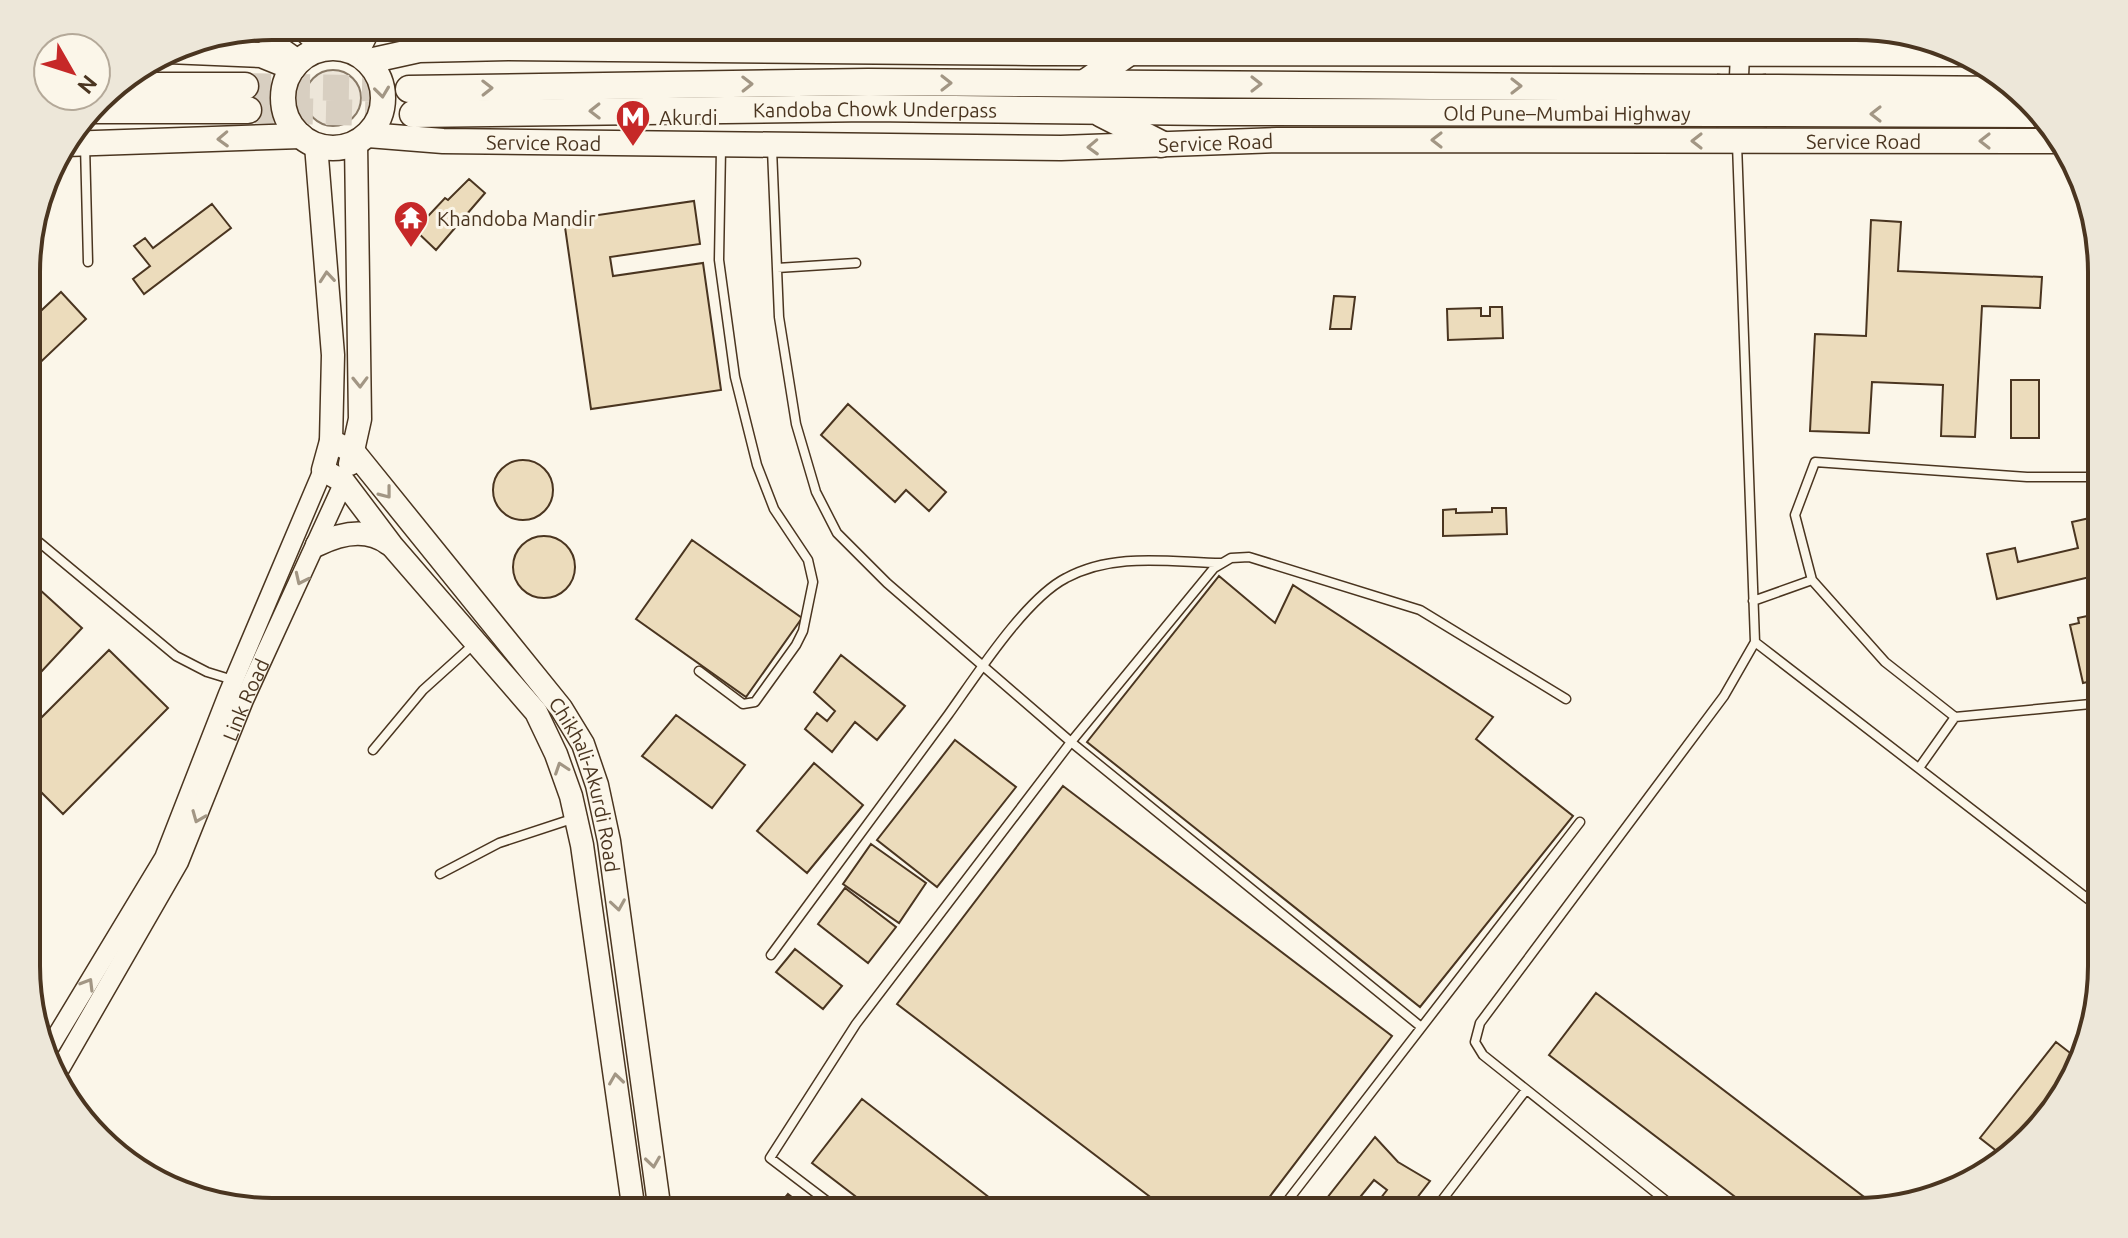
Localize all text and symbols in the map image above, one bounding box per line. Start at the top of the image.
north arrow [32,32,112,112]
text: N [73,71,103,99]
one-way arrow [940,74,953,92]
one-way arrow [741,75,754,93]
one-way arrow [1250,75,1263,93]
one-way arrow [1510,78,1523,95]
one-way arrow [481,79,494,97]
one-way arrow [373,85,390,98]
street label: Kandoba Chowk Underpass [753,96,997,121]
metro station icon: Akurdi [614,98,652,148]
street label: Old Pune–Mumbai Highway [1443,101,1691,124]
one-way arrow [588,103,601,120]
one-way arrow [1869,105,1882,123]
place label: Akurdi [659,106,718,129]
street label: Service Road [1158,129,1274,156]
street label: Service Road [1806,129,1921,152]
street label: Service Road [486,130,601,154]
one-way arrow [216,131,229,148]
one-way arrow [1430,131,1443,149]
one-way arrow [1690,132,1703,150]
one-way arrow [1978,132,1991,150]
one-way arrow [1086,138,1099,155]
temple icon: Khandoba Mandir [392,199,430,249]
place label: Khandoba Mandir [437,207,596,230]
one-way arrow [319,270,336,283]
one-way arrow [351,376,368,389]
one-way arrow [377,484,391,499]
one-way arrow [295,570,311,585]
street label: Link Road [217,655,273,744]
street label: Chikhali-Akurdi Road [545,692,625,874]
one-way arrow [555,762,571,776]
one-way arrow [192,809,208,824]
one-way arrow [609,898,626,912]
one-way arrow [79,978,94,993]
one-way arrow [608,1072,625,1086]
one-way arrow [644,1155,661,1169]

